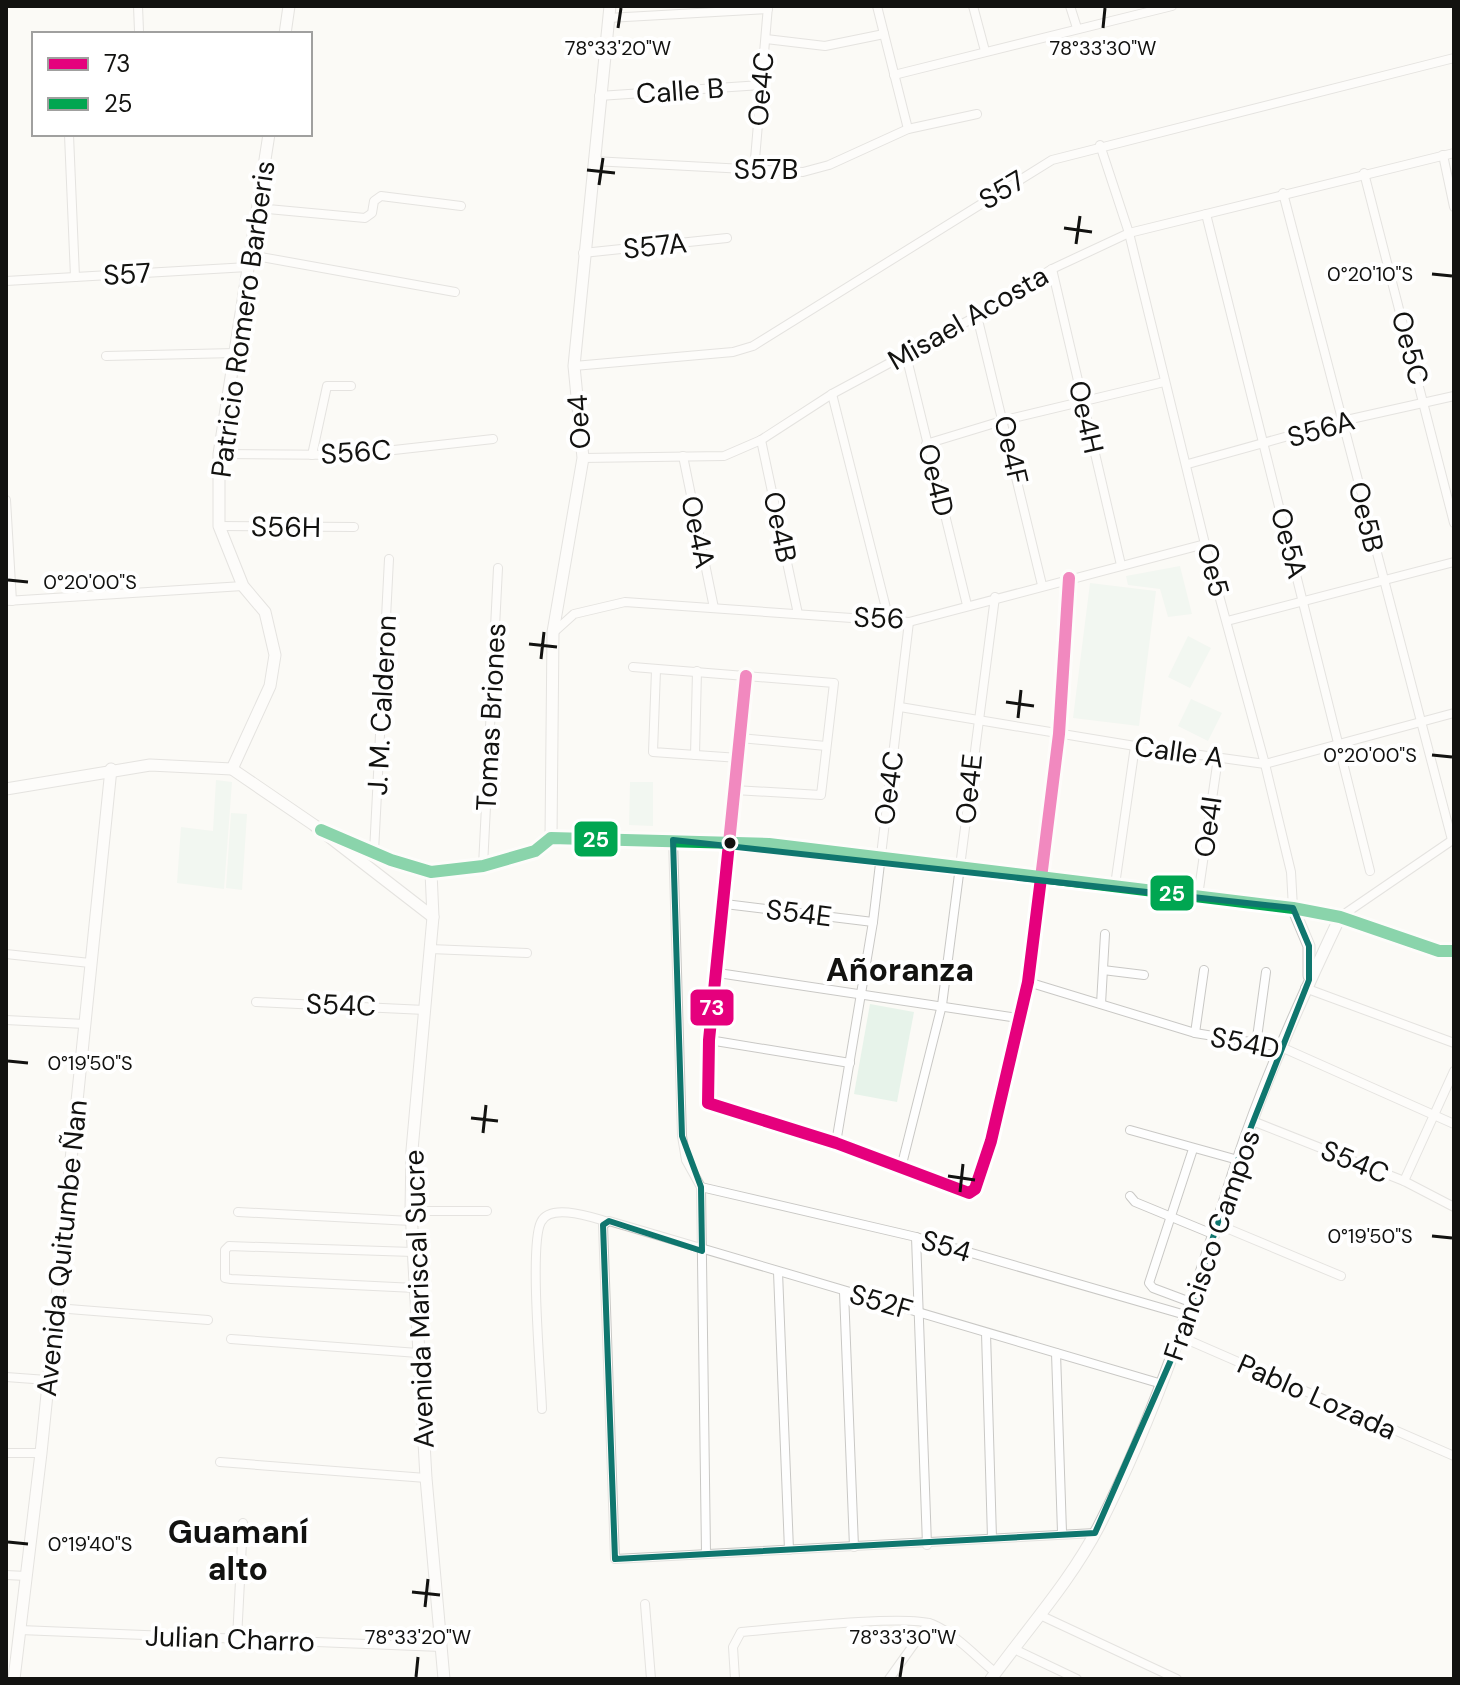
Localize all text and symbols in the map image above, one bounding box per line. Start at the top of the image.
legend [32,32,312,136]
text: 78°33'20"W [565,35,671,61]
text: 78°33'30"W [1050,35,1156,61]
text: 73 [104,48,130,79]
street label: Oe4C [739,50,783,128]
street label: Calle B [635,69,725,113]
text: 25 [104,88,132,119]
street label: S57B [734,151,798,188]
street label: Patricio Romero Barberis [202,158,284,480]
street label: S57 [972,162,1032,218]
street label: S57A [621,224,689,268]
street label: S57 [102,254,152,294]
street label: Misael Acosta [881,257,1055,379]
text: 0°20'10"S [1327,261,1413,287]
street label: Oe5C [1382,307,1438,389]
street label: Oe4H [1060,377,1112,457]
street label: Oe4 [559,393,599,451]
street label: S56A [1283,402,1359,456]
street label: Oe4F [985,412,1037,488]
street label: S56C [319,431,393,473]
street label: Oe4D [909,440,963,520]
street label: Oe5B [1339,478,1393,556]
street label: Oe4B [754,488,806,566]
street label: Oe4A [672,492,724,572]
street label: Oe5A [1262,503,1316,583]
street label: S56H [251,508,321,546]
street label: Oe5 [1188,539,1238,601]
text: 0°20'00"S [43,569,137,595]
street label: S56 [853,599,905,637]
street label: J. M. Calderon [359,614,405,796]
street label: Tomas Briones [468,622,514,812]
street label: Calle A [1132,727,1226,777]
text: 0°20'00"S [1323,742,1417,768]
street label: Oe4C [865,748,913,828]
street label: Oe4E [947,752,991,826]
street label: Oe4I [1185,794,1231,860]
line badge: 25 [573,820,619,858]
text: 25 [583,825,609,854]
unlabelled marker [722,835,738,851]
line badge: 25 [1149,874,1195,912]
text: 25 [1159,879,1185,908]
street label: S54E [764,891,834,935]
district label: Añoranza [826,949,974,991]
street label: S54C [305,985,377,1025]
line badge: 73 [689,988,735,1027]
text: 73 [700,993,724,1022]
street label: S54D [1207,1018,1283,1068]
text: 0°19'50"S [47,1050,133,1076]
street label: Avenida Quitumbe Ñan [28,1098,96,1398]
street label: Francisco Campos [1155,1125,1269,1365]
street label: S54C [1315,1132,1395,1192]
street label: Avenida Mariscal Sucre [395,1149,443,1449]
street label: S54 [917,1221,975,1271]
text: 0°19'50"S [1327,1223,1413,1249]
street label: S52F [845,1275,917,1329]
street label: Pablo Lozada [1232,1345,1402,1449]
district label: Guamaní alto [168,1511,309,1590]
text: 0°19'40"S [48,1531,132,1557]
street label: Julian Charro [144,1618,316,1660]
text: 78°33'20"W [365,1624,471,1650]
text: 78°33'30"W [850,1624,956,1650]

